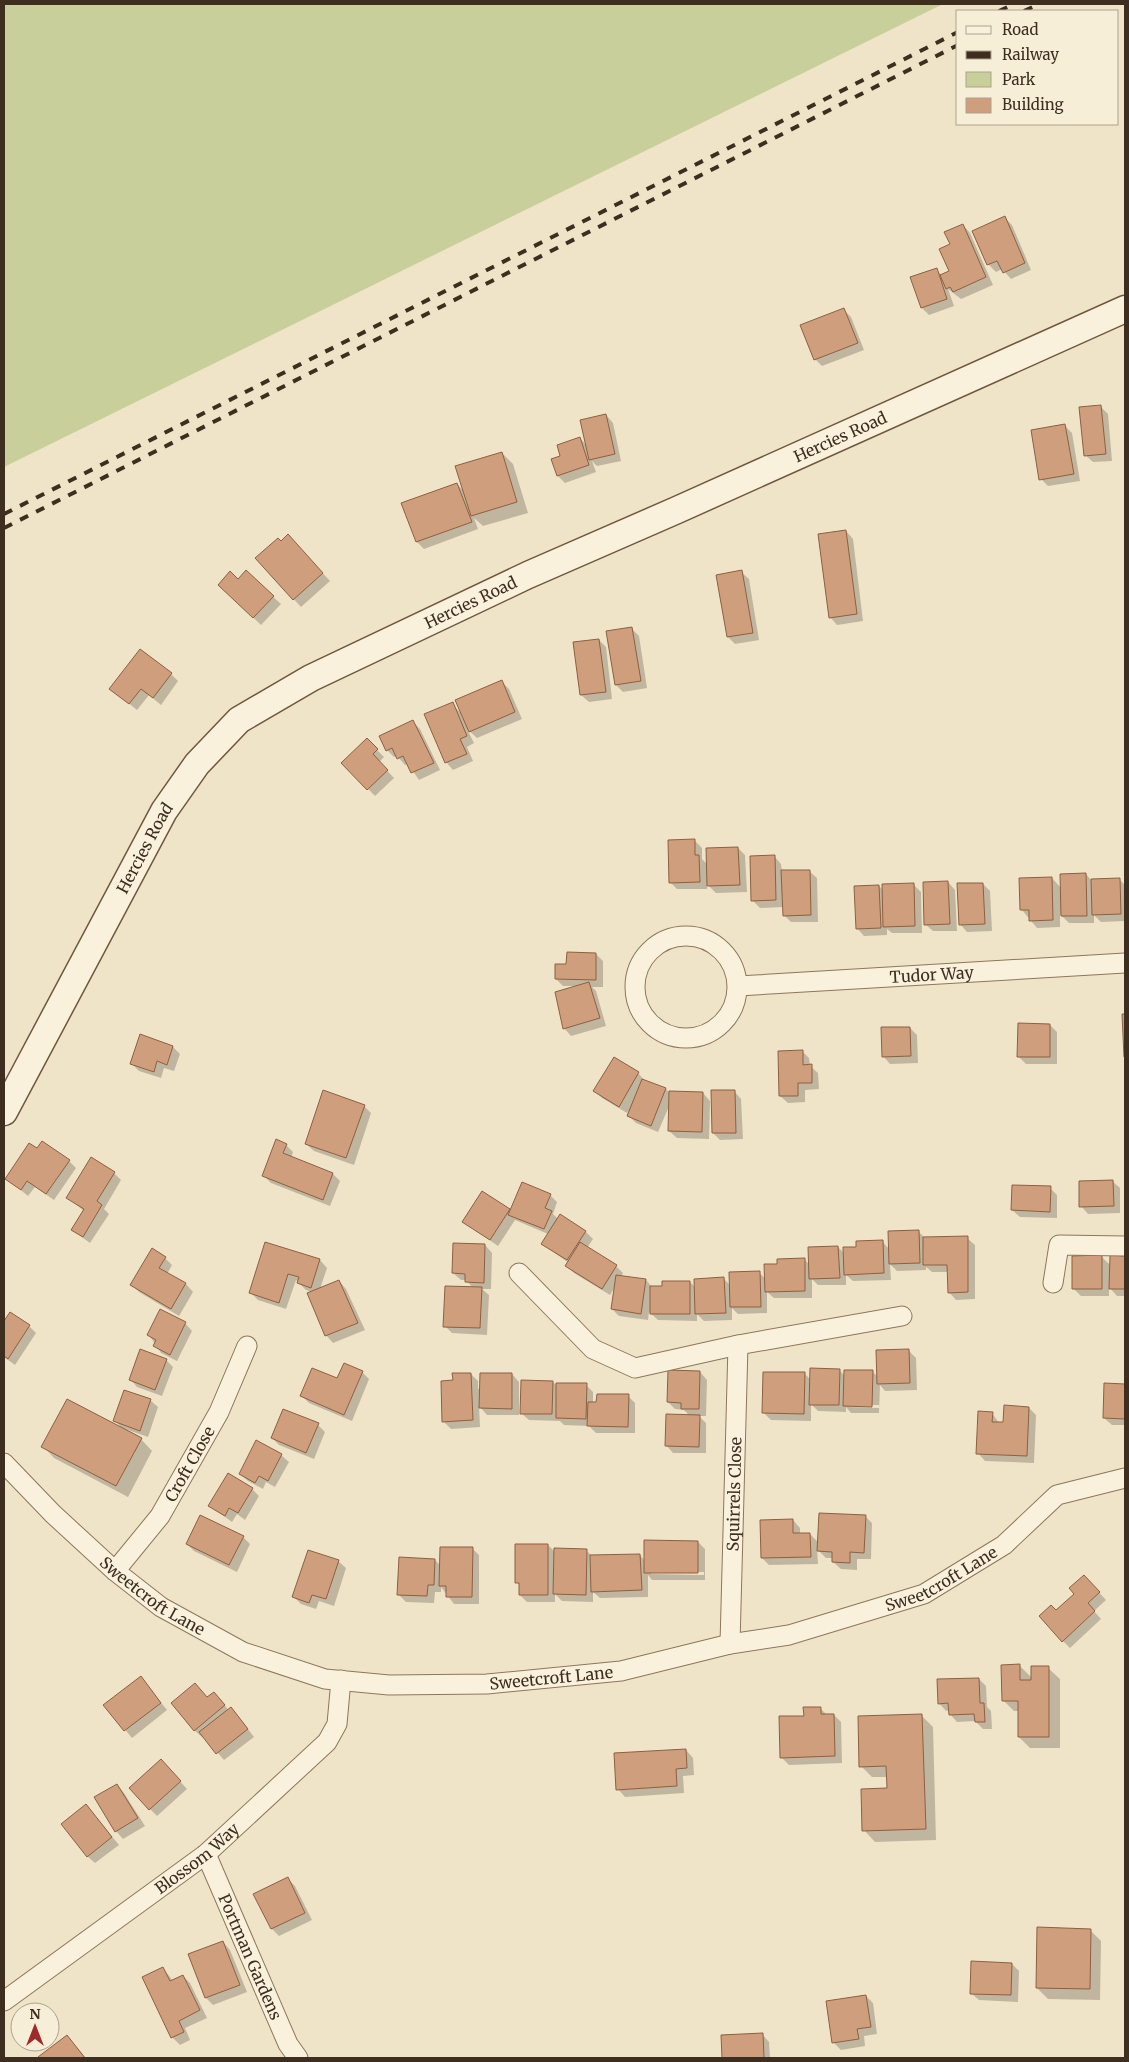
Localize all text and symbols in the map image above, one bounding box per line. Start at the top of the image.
legend [956,10,1119,125]
text: Road [1002,20,1038,39]
text: Railway [1002,45,1059,64]
text: Park [1002,70,1036,89]
text: Building [1002,95,1064,114]
street label: Hercies Road [790,407,890,466]
street label: Hercies Road [421,572,520,633]
street label: Hercies Road [112,798,177,897]
street label: Tudor Way [889,962,975,987]
street label: Croft Close [160,1423,219,1505]
street label: Squirrels Close [722,1437,746,1551]
street label: Sweetcroft Lane [883,1542,1001,1615]
street label: Sweetcroft Lane [96,1552,208,1639]
street label: Sweetcroft Lane [488,1662,614,1694]
street label: Blossom Way [151,1818,244,1898]
street label: Portman Gardens [214,1891,286,2023]
north arrow [10,2002,60,2052]
text: N [29,2005,41,2023]

